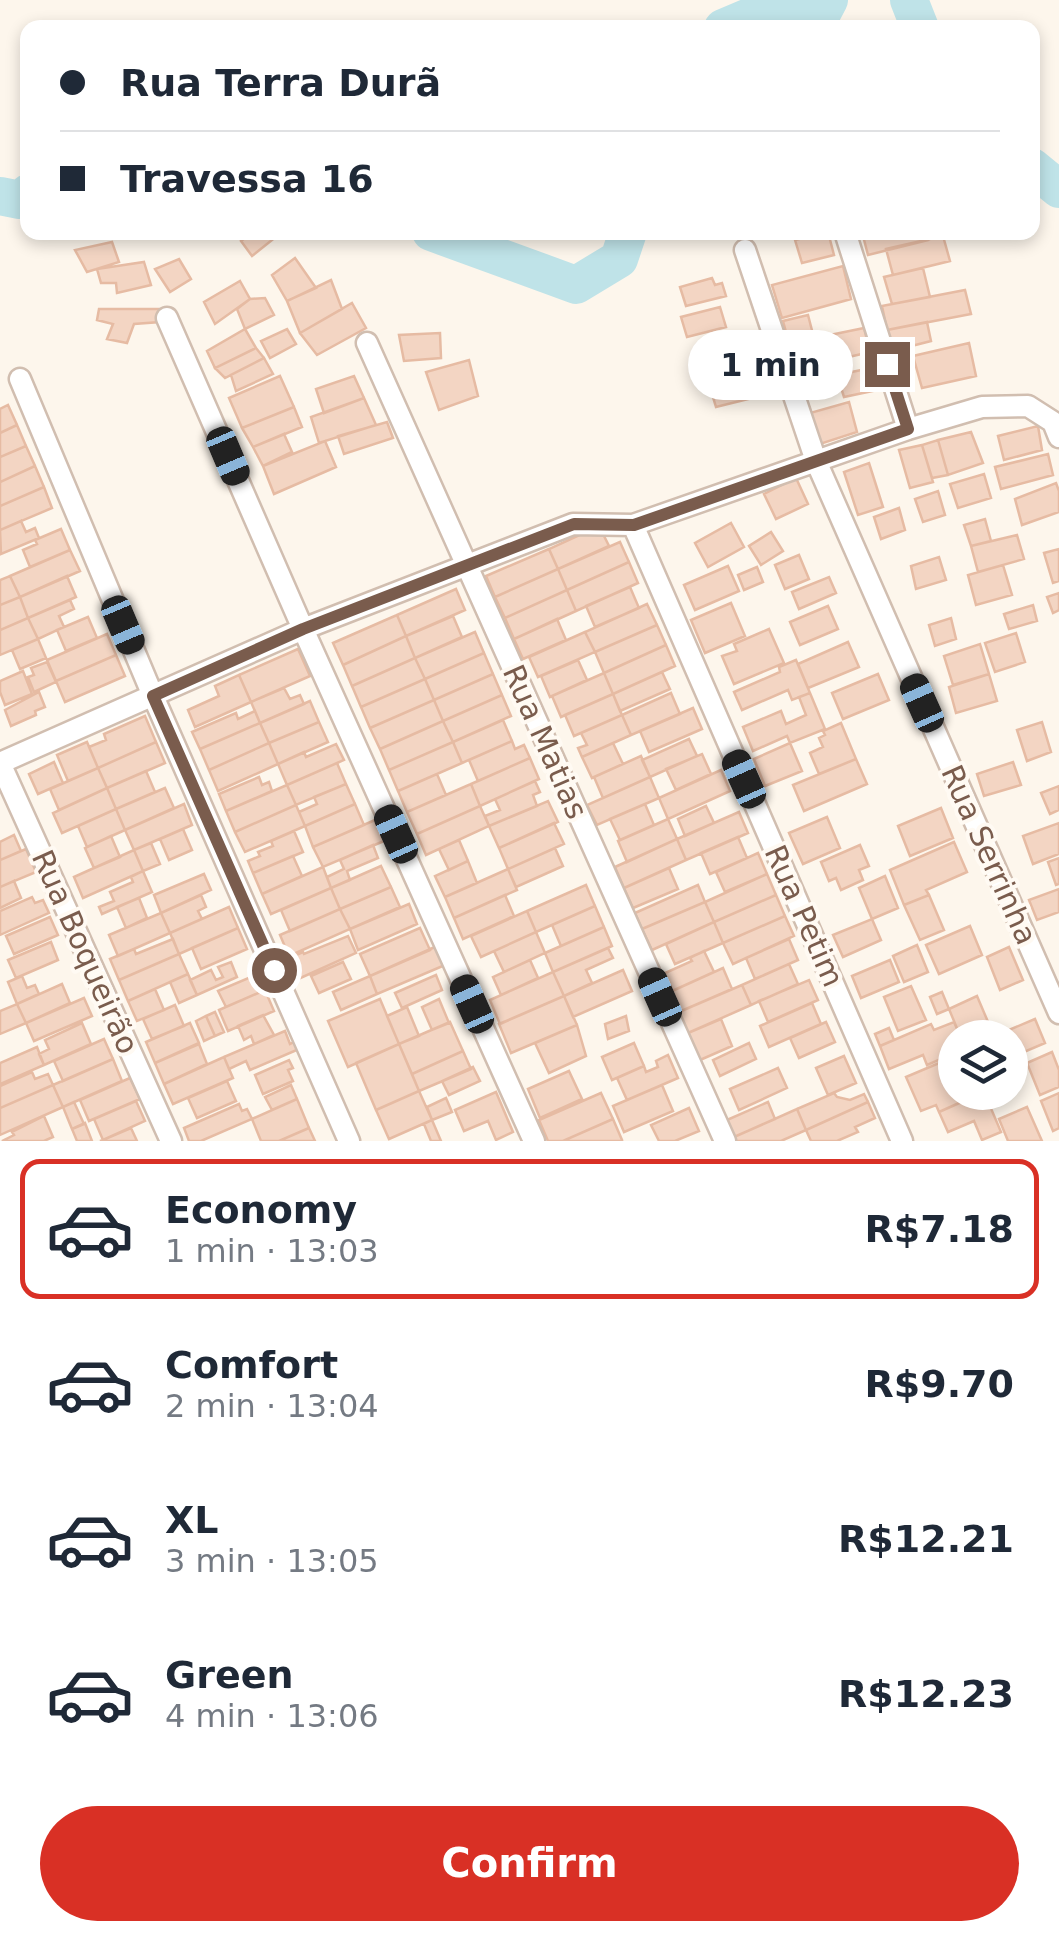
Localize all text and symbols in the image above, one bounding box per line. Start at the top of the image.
text: Rua Terra Durã [120,61,441,105]
text: Travessa 16 [120,157,374,201]
callout: 1 min [687,329,852,399]
route end [865,342,910,387]
text: 1 min [720,346,821,384]
car [202,423,254,489]
car [97,592,149,658]
street label: Rua Matias [496,659,595,824]
car [896,669,948,737]
car [718,745,770,813]
street label: Rua Serrinha [934,760,1045,950]
car [370,800,422,868]
street label: Rua Petim [758,840,851,992]
street label: Rua Boqueirão [25,845,146,1059]
route start [252,948,297,993]
car [634,963,686,1031]
car [446,970,498,1038]
map controls [938,1020,1028,1110]
button: layers [938,1020,1028,1110]
icon: car [45,1184,135,1274]
text: Economy [165,1188,357,1232]
text: R$7.18 [865,1207,1014,1251]
text: 1 min · 13:03 [165,1232,379,1270]
icon: car [45,1339,135,1429]
text: Comfort [165,1343,338,1387]
text: R$9.70 [865,1362,1014,1406]
text: 2 min · 13:04 [165,1387,379,1425]
icon: car [45,1494,135,1584]
text: XL [165,1498,219,1542]
text: R$12.21 [838,1517,1014,1561]
text: 3 min · 13:05 [165,1542,379,1580]
icon: car [45,1649,135,1739]
text: Green [165,1653,294,1697]
text: R$12.23 [838,1672,1014,1716]
text: 4 min · 13:06 [165,1697,379,1735]
button: Confirm [40,1806,1019,1921]

